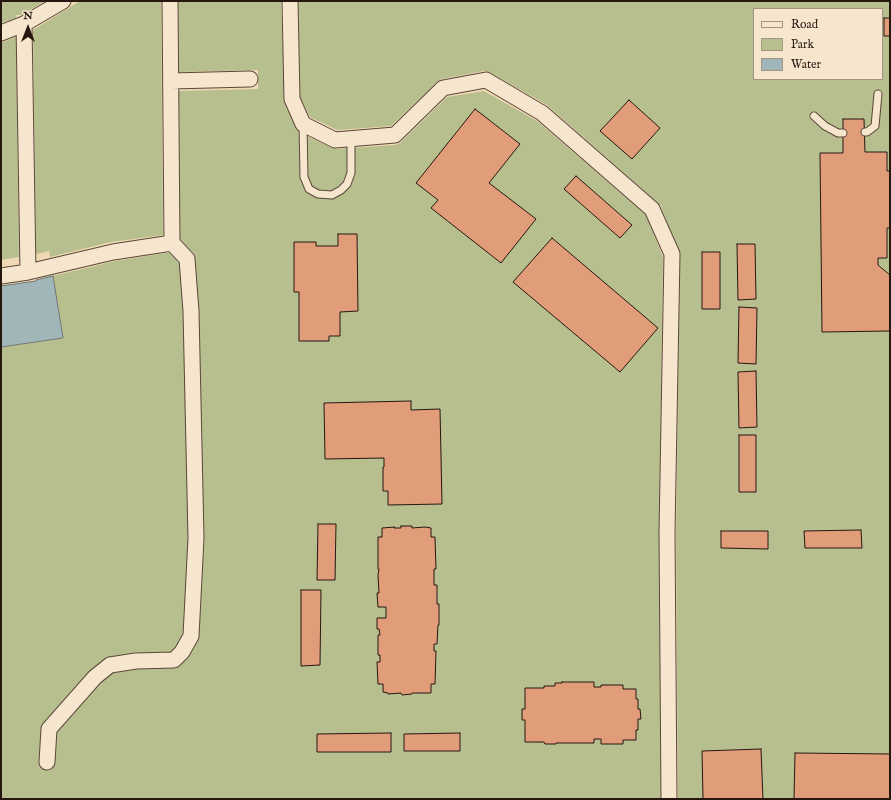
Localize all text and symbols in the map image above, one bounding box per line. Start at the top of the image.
north arrow [8,8,48,48]
legend [753,8,883,80]
text: N [23,9,33,23]
text: Road [791,17,818,32]
text: Park [791,37,814,52]
text: Water [791,57,821,72]

